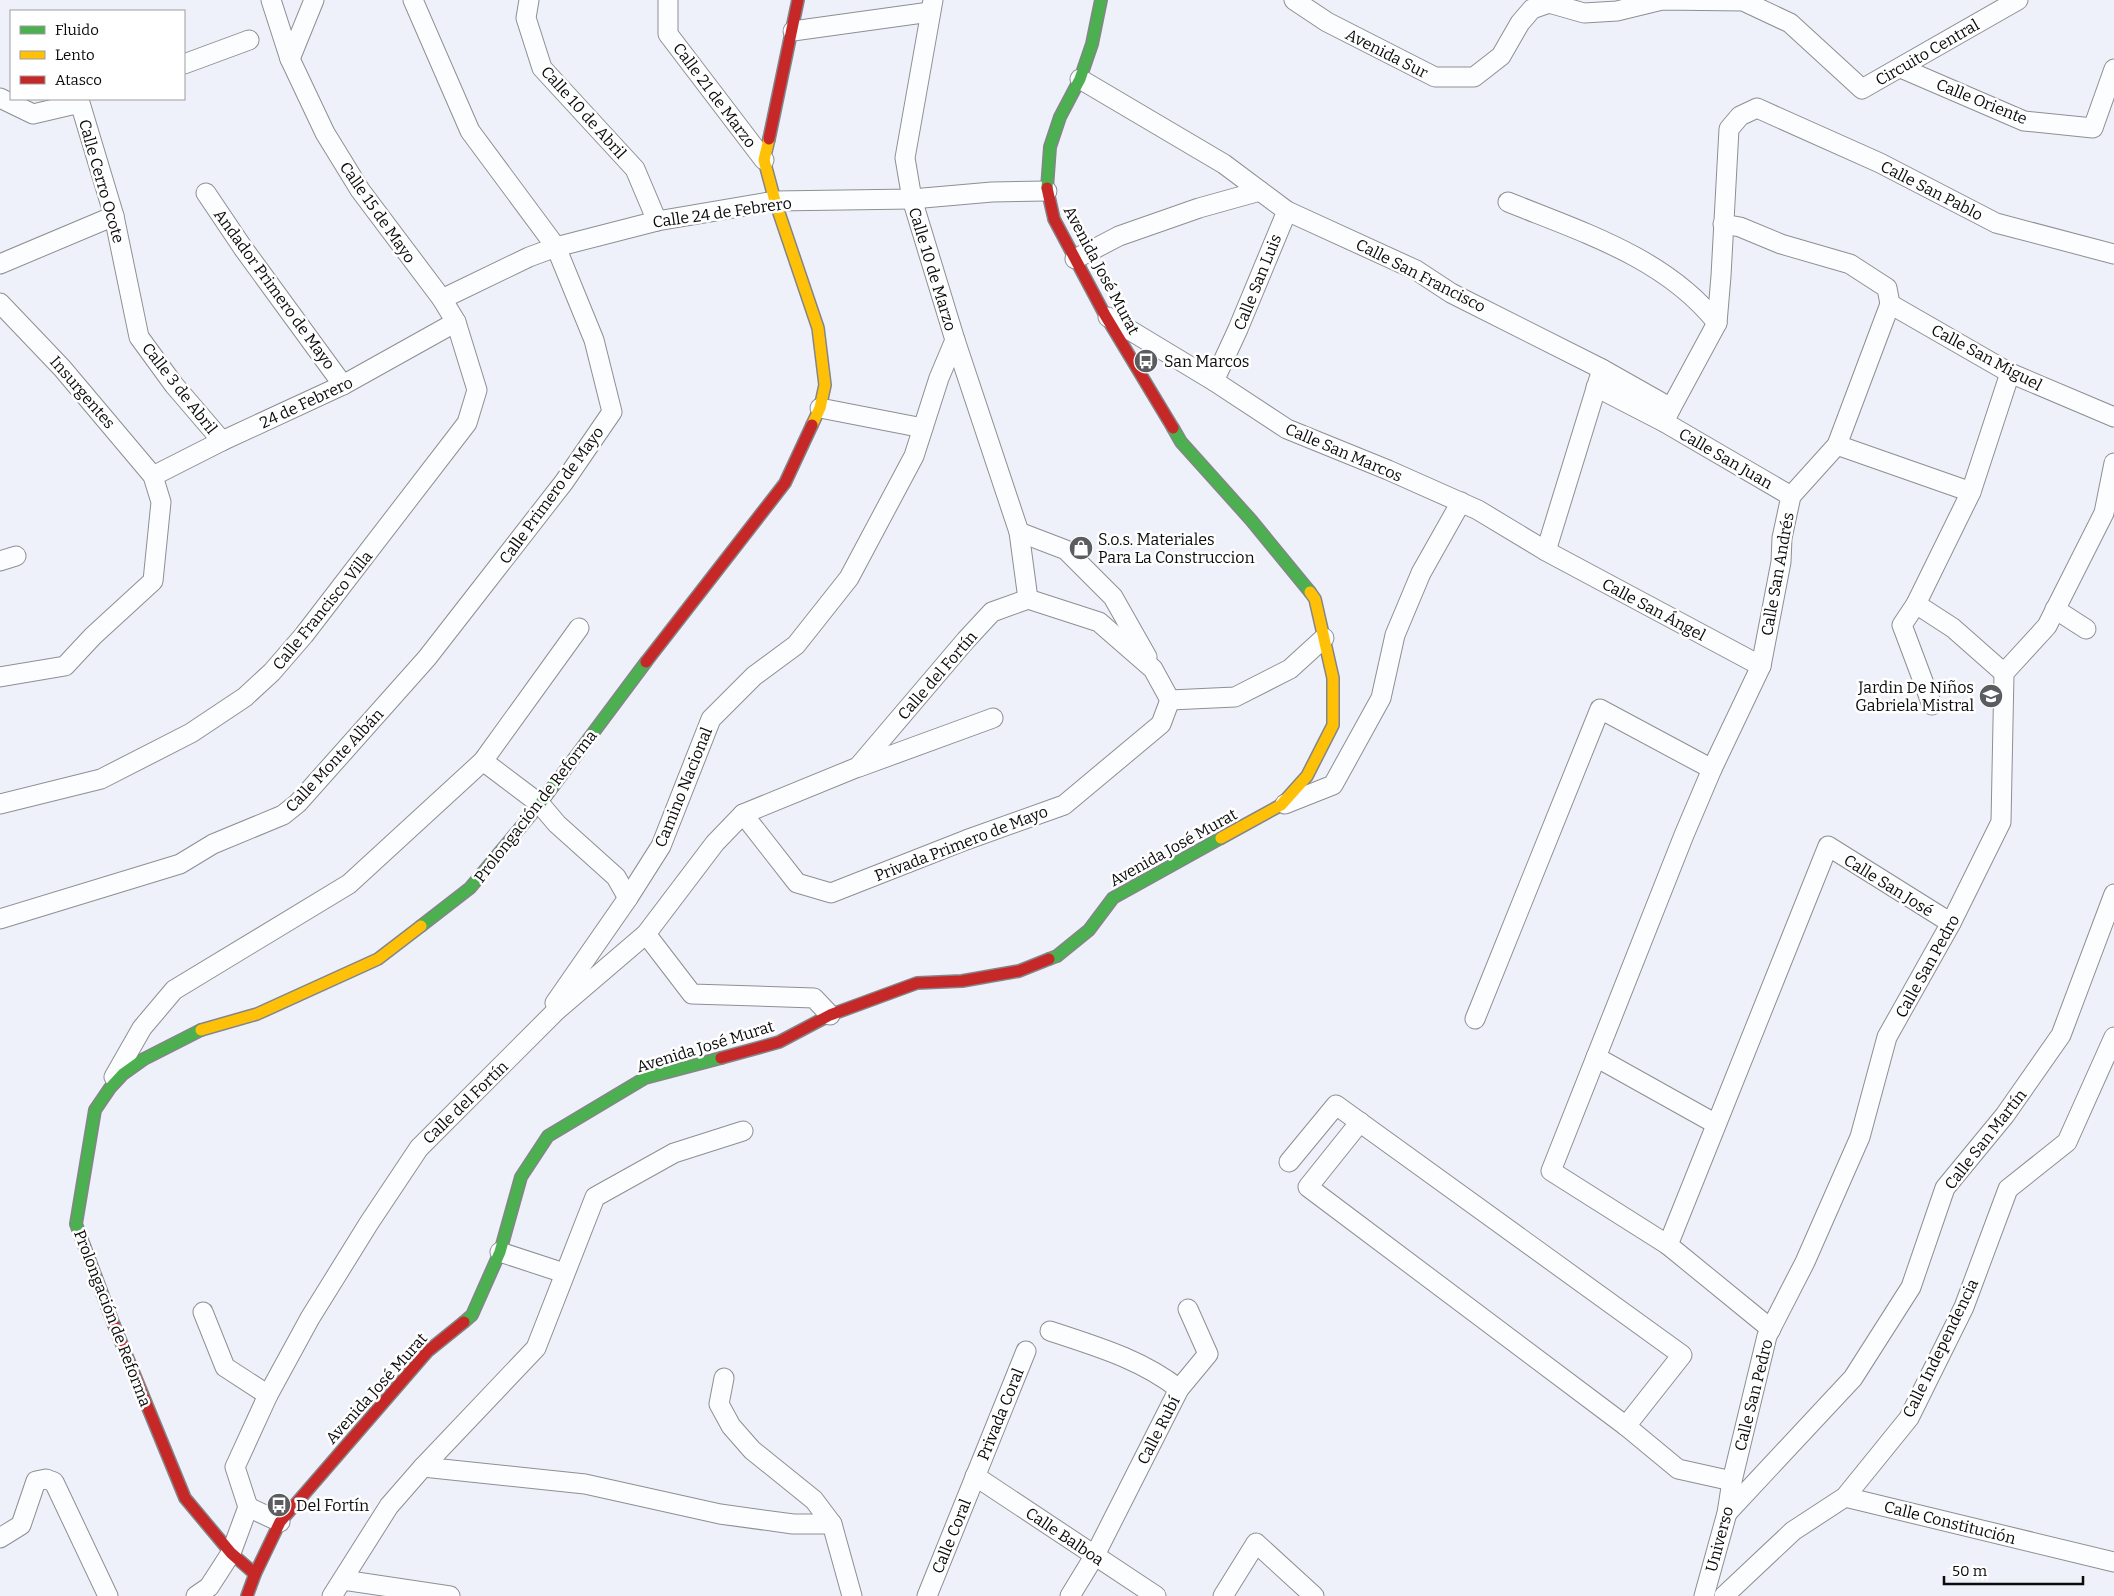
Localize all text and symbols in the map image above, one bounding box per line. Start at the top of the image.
legend [10,10,185,100]
street label: Circuito Central [1872,15,1983,90]
text: Fluido [55,21,99,39]
street label: Avenida Sur [1342,25,1431,82]
street label: Calle 21 de Marzo [669,39,760,152]
text: Lento [55,46,95,64]
street label: Calle 10 de Abril [537,62,630,163]
text: Atasco [55,71,102,89]
street label: Calle Oriente [1934,75,2030,128]
street label: Calle Cerro Ocote [75,117,128,245]
street label: Calle San Pablo [1877,157,1986,224]
street label: Calle 15 de Mayo [336,158,420,267]
street label: Calle 24 de Febrero [651,193,793,232]
street label: Avenida José Murat [1060,203,1144,338]
street label: Calle 10 de Marzo [905,205,960,333]
street label: Andador Primero de Mayo [210,206,339,373]
street label: Calle San Luis [1230,231,1285,333]
street label: Calle San Francisco [1353,235,1489,316]
street label: Calle San Miguel [1928,320,2046,395]
street label: Calle 3 de Abril [138,339,221,438]
bus stop icon: San Marcos [1133,348,1159,374]
street label: Insurgentes [46,352,119,432]
place label: San Marcos [1164,352,1250,371]
street label: 24 de Febrero [257,373,356,432]
street label: Calle San Marcos [1282,419,1405,486]
street label: Calle Primero de Mayo [495,423,608,568]
street label: Calle San Juan [1675,424,1776,493]
street label: Calle San Andrés [1757,511,1798,637]
place label: S.o.s. Materiales Para La Construccion [1098,530,1255,567]
shop icon: S.o.s. Materiales Para La Construccion [1068,535,1094,561]
street label: Calle Francisco Villa [269,547,376,674]
street label: Calle San Ángel [1599,573,1710,645]
street label: Calle del Fortín [894,627,981,724]
place label: Jardin De Niños Gabriela Mistral [1855,678,1974,715]
school or university icon: Jardin De Niños Gabriela Mistral [1978,683,2004,709]
street label: Calle Monte Albán [281,705,387,816]
street label: Camino Nacional [651,724,716,850]
street label: Prolongación de Reforma [470,726,601,886]
street label: Privada Primero de Mayo [872,802,1050,885]
street label: Avenida José Murat [1106,804,1240,890]
street label: Calle San José [1840,850,1937,920]
street label: Calle San Pedro [1891,912,1964,1021]
street label: Avenida José Murat [634,1016,776,1076]
street label: Calle del Fortín [419,1057,512,1148]
street label: Calle San Martín [1940,1086,2030,1193]
street label: Prolongación de Reforma [70,1227,155,1410]
street label: Calle Independencia [1899,1276,1982,1421]
street label: Avenida José Murat [322,1329,431,1448]
street label: Calle San Pedro [1730,1337,1777,1453]
street label: Privada Coral [973,1365,1028,1463]
street label: Calle Rubí [1133,1393,1184,1468]
bus stop icon: Del Fortín [266,1492,292,1518]
place label: Del Fortín [296,1496,369,1515]
street label: Calle Coral [928,1496,975,1576]
street label: Calle Constitución [1882,1497,2018,1548]
street label: Calle Balboa [1022,1503,1108,1570]
street label: Universo [1702,1504,1737,1574]
scale bar [1944,1554,2083,1586]
text: 50 m [1952,1562,1988,1580]

